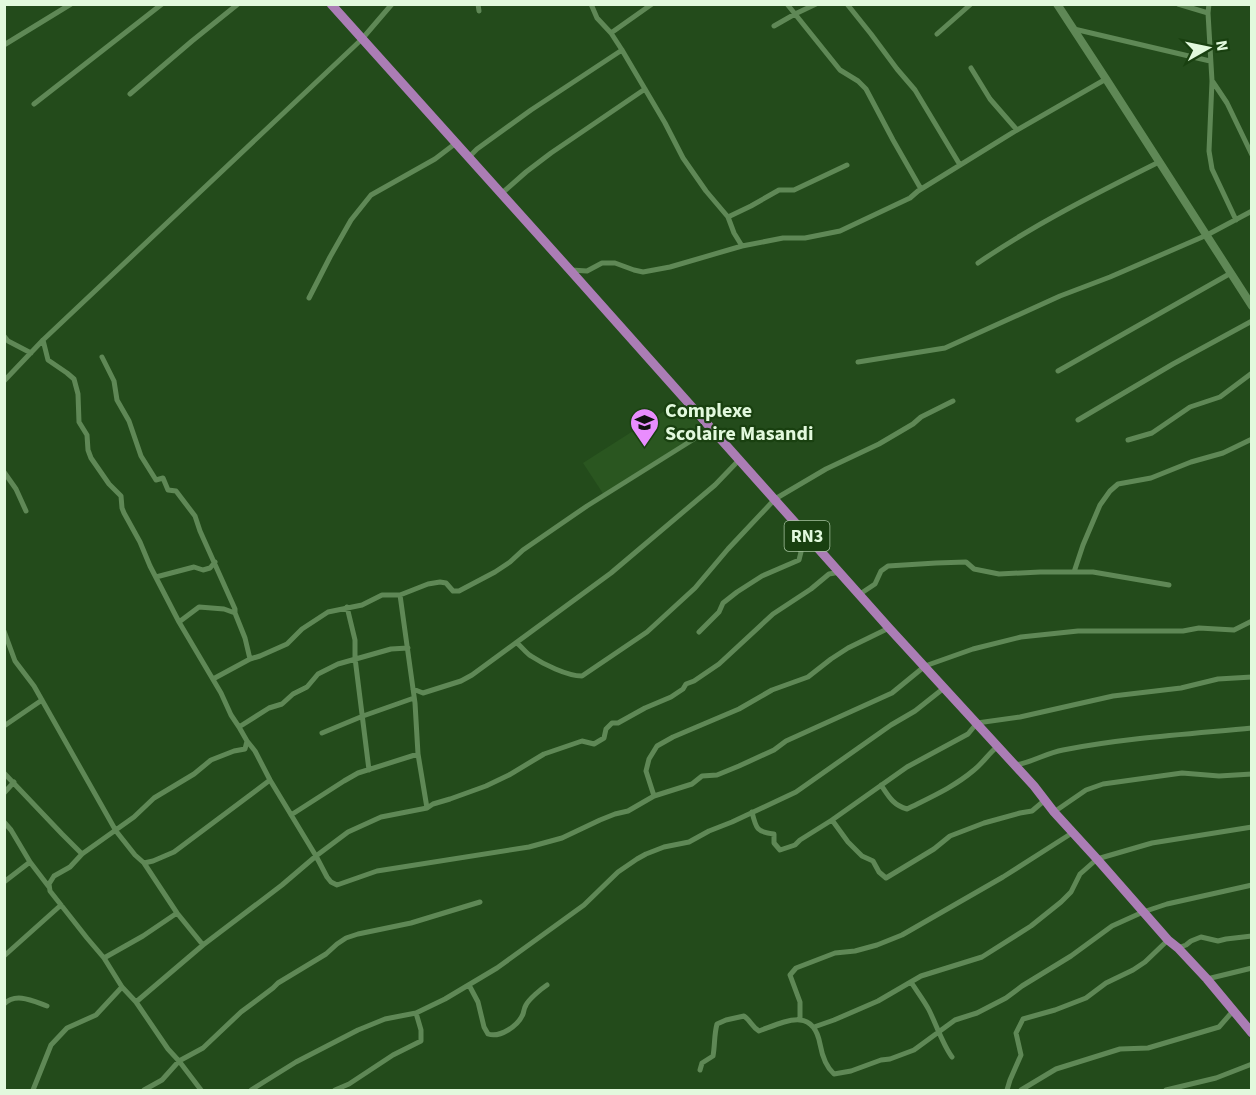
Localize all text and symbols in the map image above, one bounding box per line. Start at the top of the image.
north arrow [1178,18,1238,78]
text: N [1210,39,1234,53]
place label: Complexe Scolaire Masandi [665,397,814,448]
school or university icon: Complexe Scolaire Masandi [628,406,660,448]
road number: RN3 [784,521,830,551]

